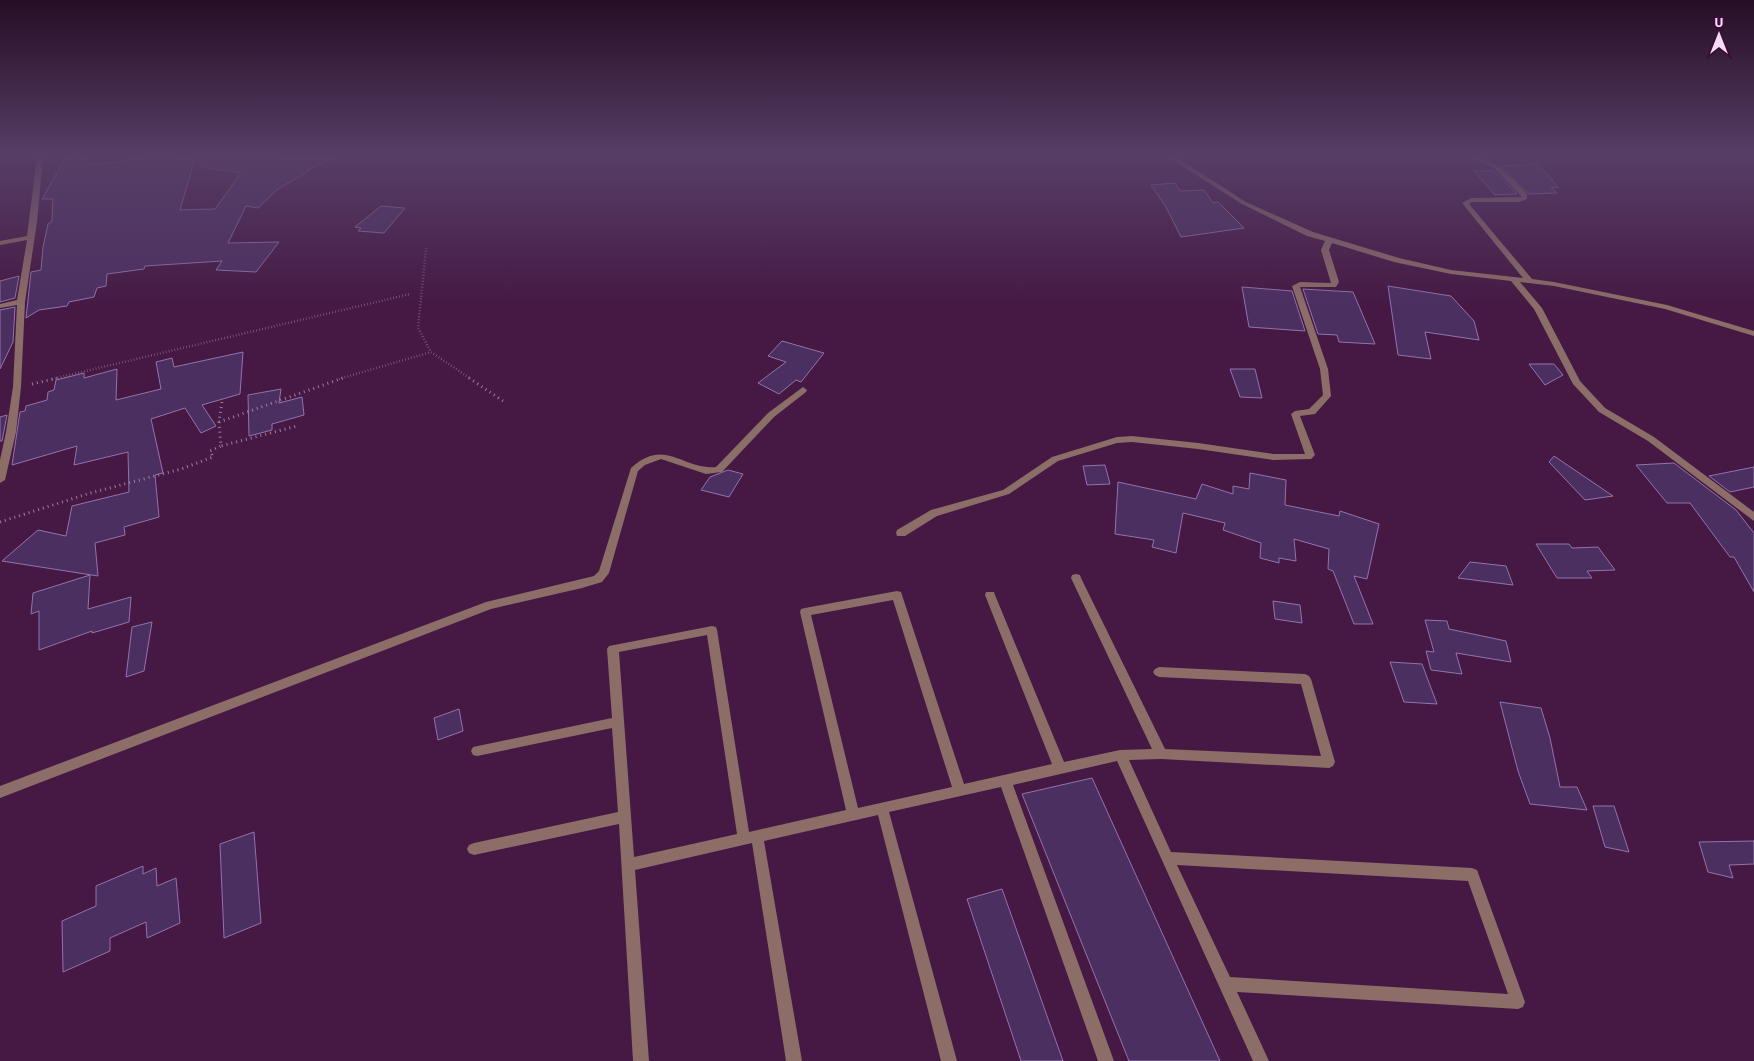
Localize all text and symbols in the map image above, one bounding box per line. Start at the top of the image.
north arrow [1694,10,1744,60]
text: U [1715,13,1724,30]

